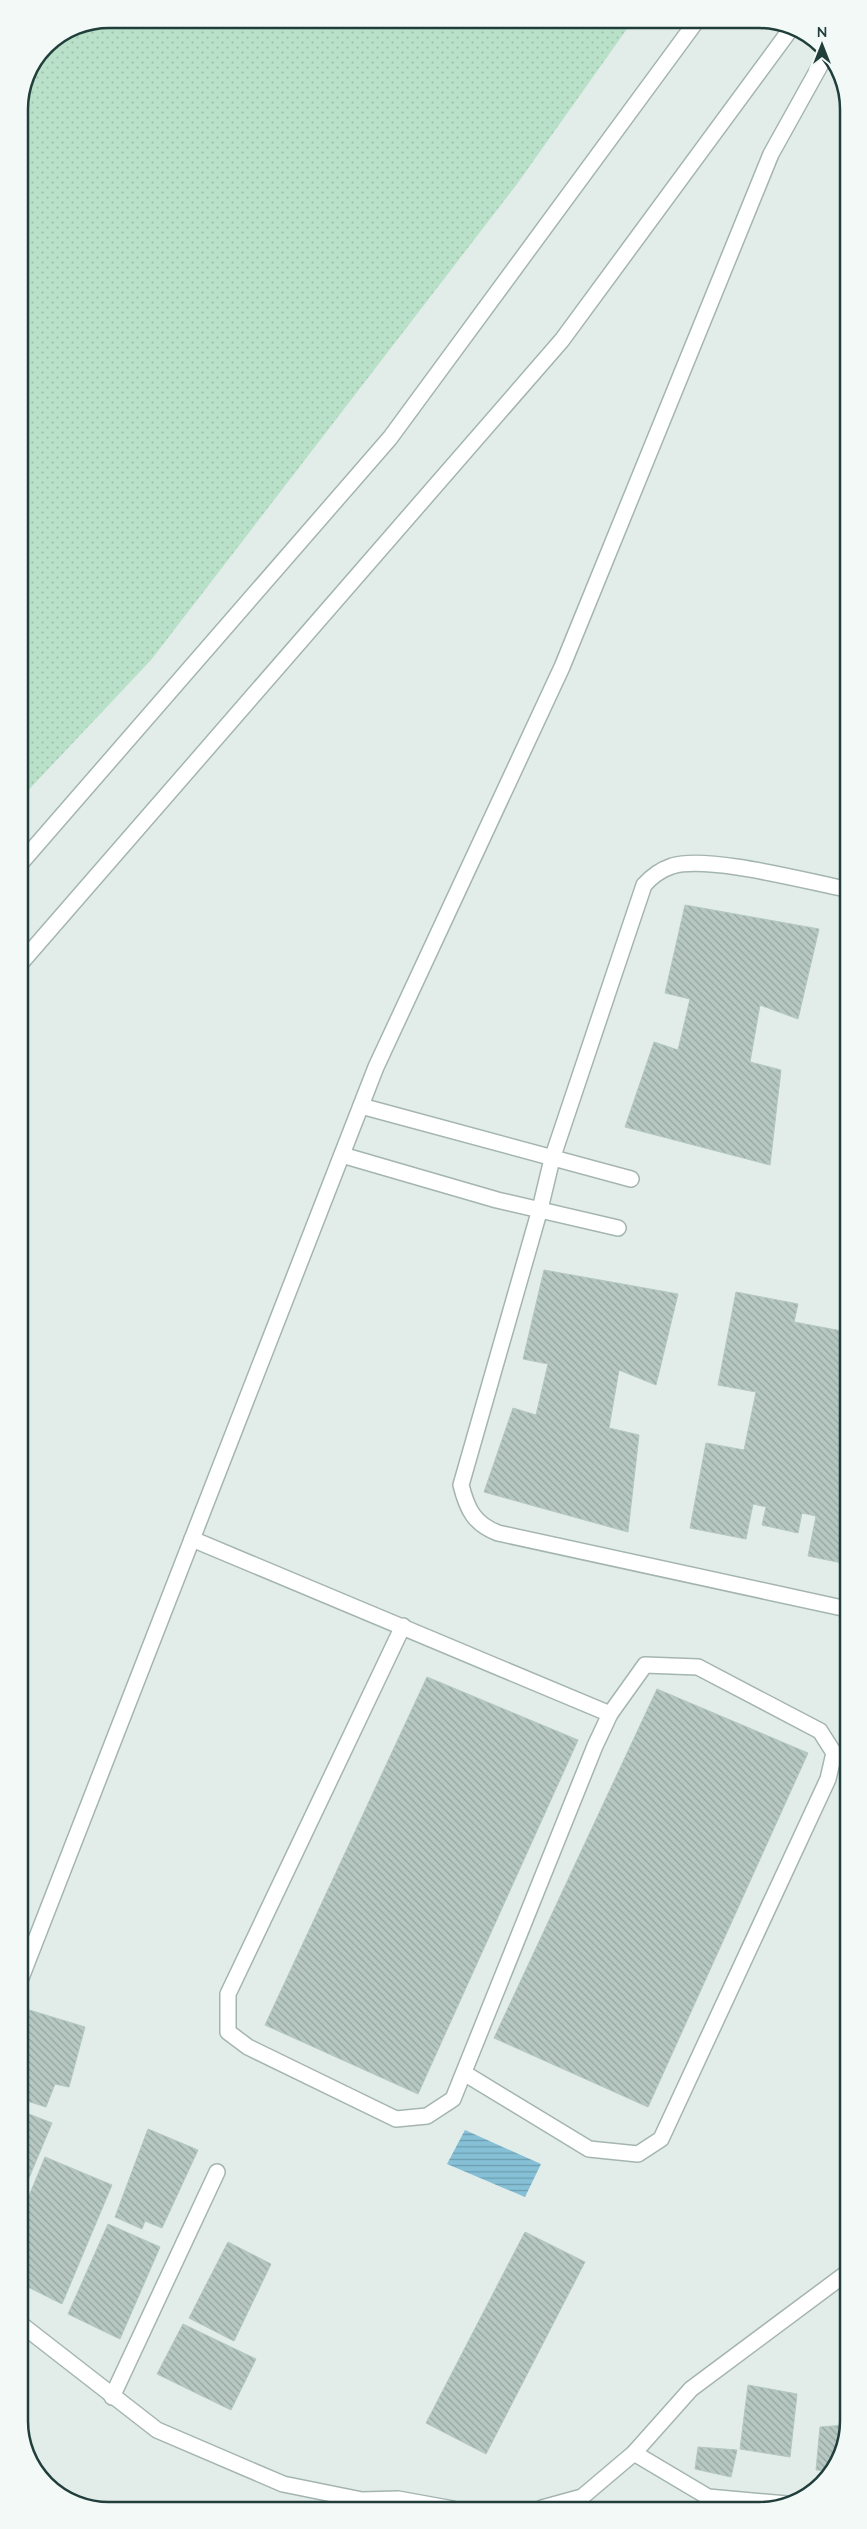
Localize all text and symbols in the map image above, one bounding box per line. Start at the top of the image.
north arrow [797,20,847,70]
text: N [817,23,827,41]

